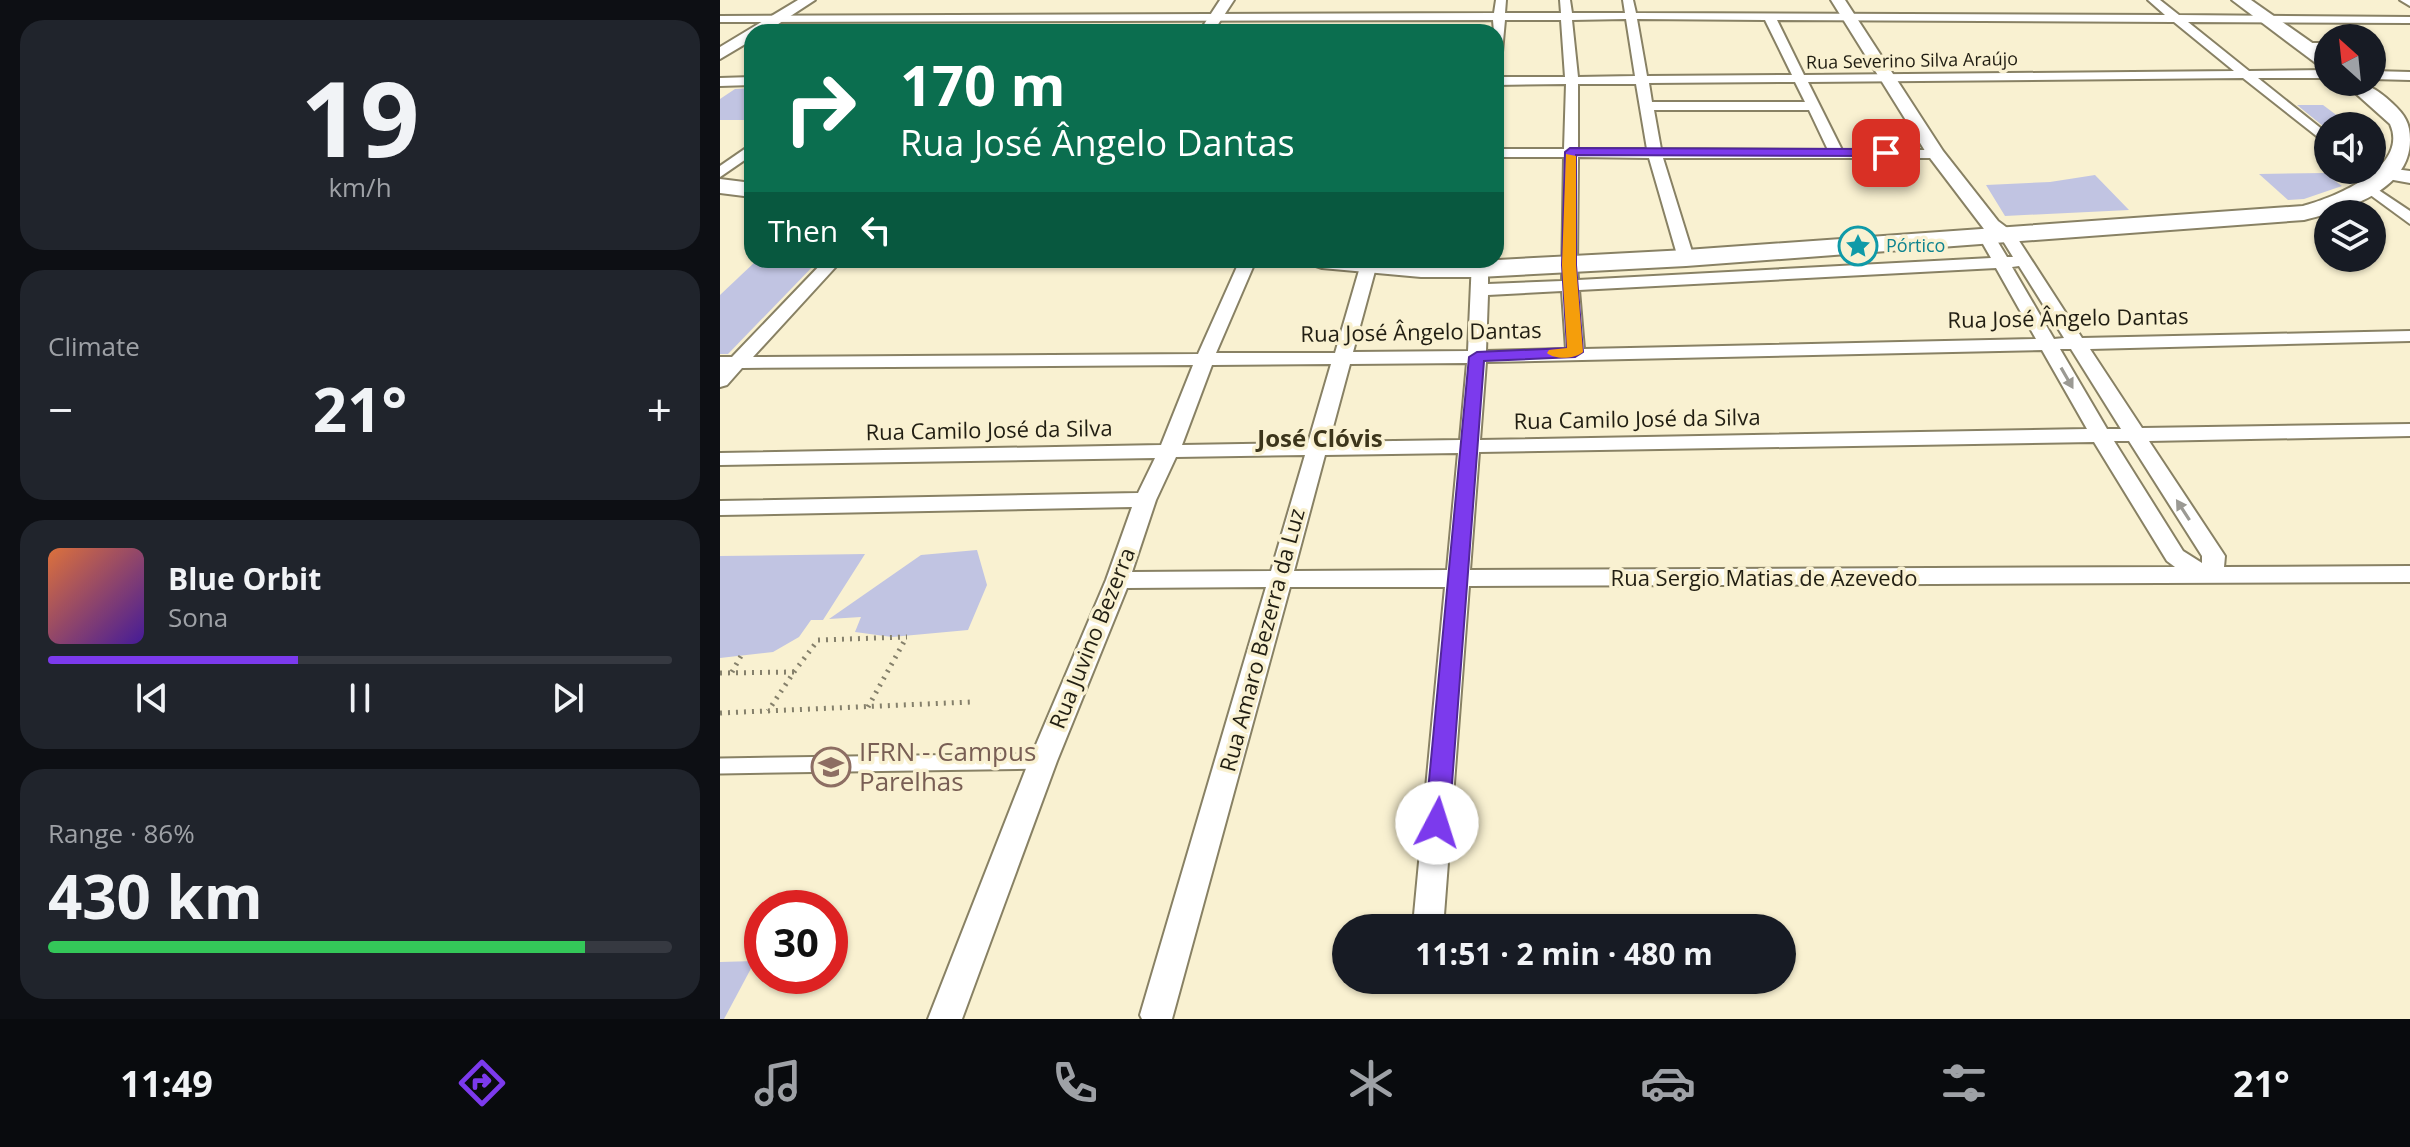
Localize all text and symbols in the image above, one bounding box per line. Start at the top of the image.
north arrow [2314,24,2386,96]
map controls [2314,24,2386,272]
text: 19 [301,46,419,187]
text: 170 m [900,46,1066,122]
street label: Rua Severino Silva Araújo [1806,46,2018,74]
icon: right [768,56,872,160]
button: sound [2314,112,2386,184]
text: Rua José Ângelo Dantas [900,118,1295,167]
pin [1852,119,1920,187]
icon: arrive [1864,131,1908,175]
text: km/h [328,169,392,205]
button: layers [2314,200,2386,272]
icon: left [854,208,898,252]
text: Then [768,210,838,251]
place icon: Pórtico [1837,225,1879,267]
place label: Pórtico [1886,233,1945,257]
street label: Rua José Ângelo Dantas [1947,300,2189,334]
street label: Rua José Ângelo Dantas [1300,314,1542,348]
text: Climate [48,328,140,364]
one-way arrow [2060,367,2074,389]
text: 21° [313,368,407,450]
text: − [48,379,73,439]
text: + [647,379,672,439]
street label: Rua Camilo José da Silva [1513,401,1761,435]
street label: Rua Camilo José da Silva [865,412,1113,446]
district label: José Clóvis [1255,421,1383,454]
one-way arrow [2175,499,2190,520]
street label: Rua Amaro Bezerra da Luz [1211,505,1311,775]
street label: Rua Juvino Bezerra [1041,543,1141,733]
text: Blue Orbit [168,558,321,599]
street label: Rua Sergio Matias de Azevedo [1611,562,1917,592]
text: Sona [168,599,228,635]
icon: previous [130,676,174,720]
icon: pause [338,676,382,720]
icon: next [546,676,590,720]
place label: IFRN - Campus Parelhas [859,733,1036,799]
school or university icon: IFRN - Campus Parelhas [810,746,852,788]
position arrow [1395,781,1479,865]
text: Range · 86% [48,815,195,851]
text: 430 km [48,855,263,937]
speed limit sign: 30 [744,890,848,994]
text: 11:51 · 2 min · 480 m [1415,933,1713,974]
icon: directions [454,1055,510,1111]
icon: music [750,1055,806,1111]
icon: phone [1047,1055,1103,1111]
icon: climate [1343,1055,1399,1111]
icon: car [1640,1055,1696,1111]
icon: filters [1936,1055,1992,1111]
text: 11:49 [120,1059,213,1108]
text: 21° [2233,1059,2290,1108]

